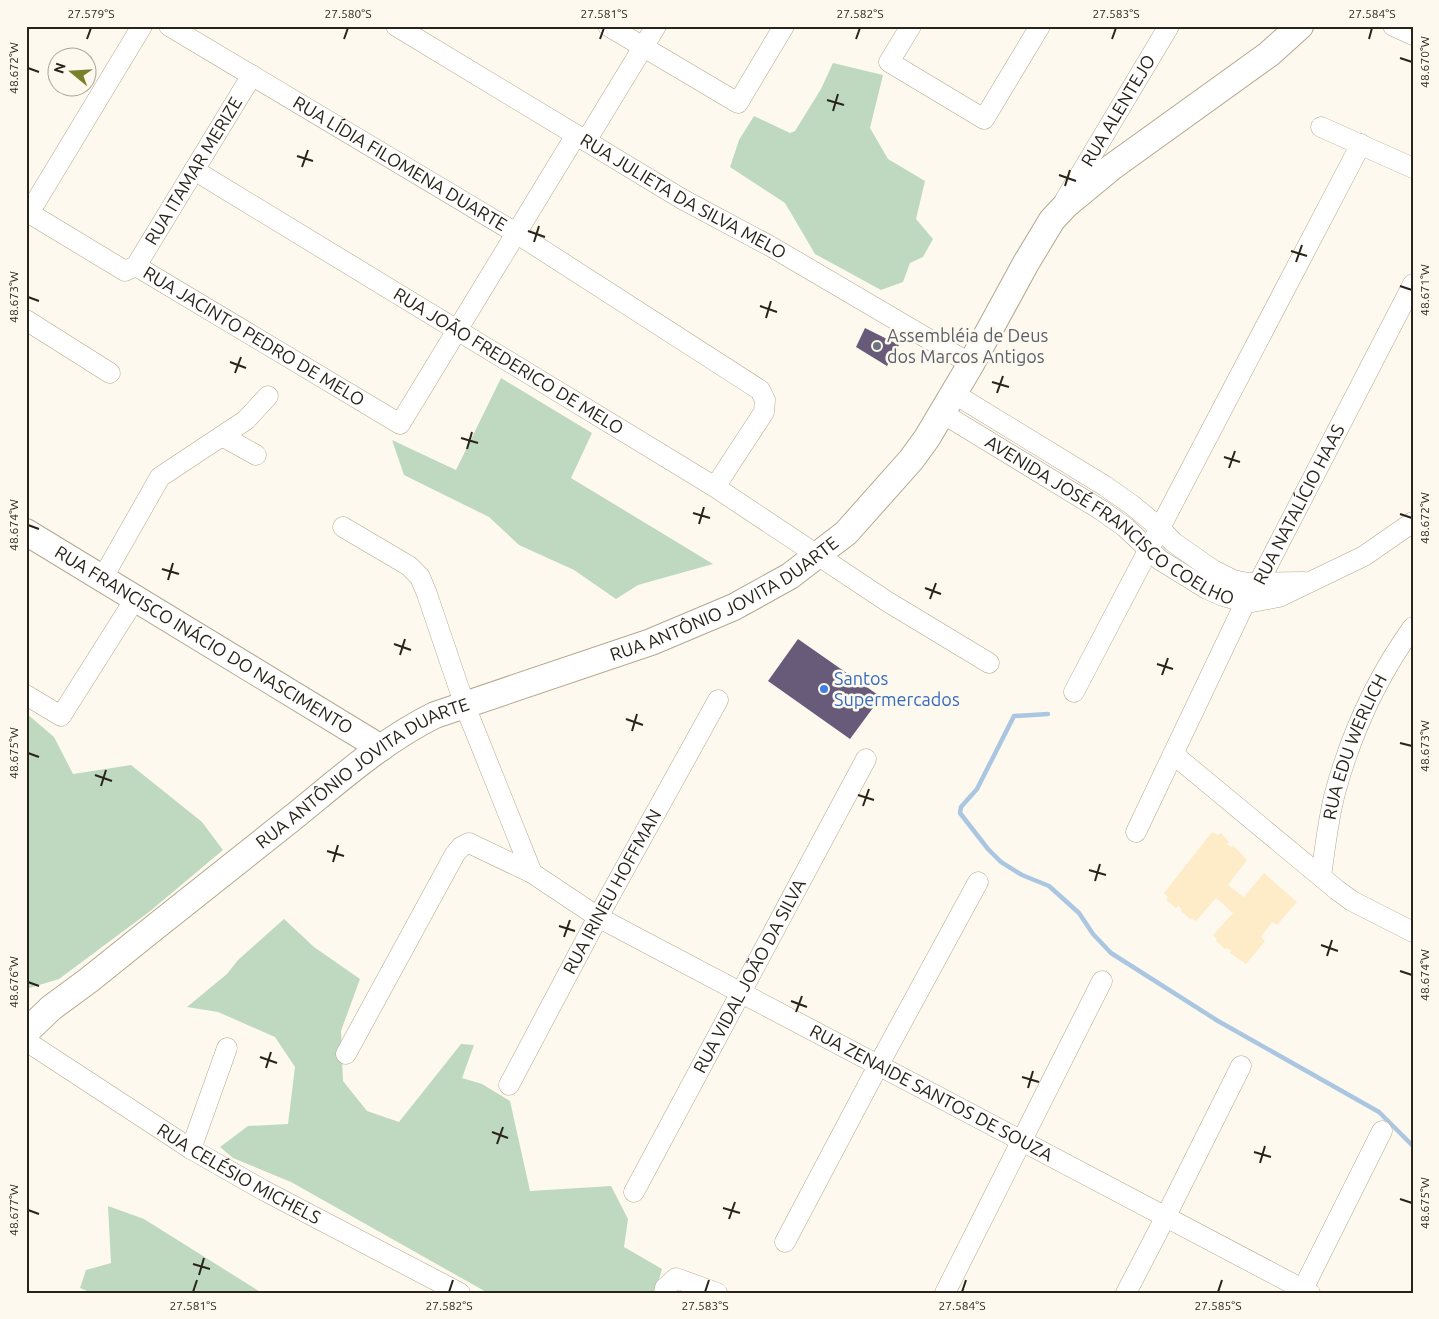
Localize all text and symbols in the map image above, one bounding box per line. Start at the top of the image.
text: 27.579°S [68,7,114,20]
text: 27.580°S [325,7,371,20]
text: 27.581°S [581,7,627,20]
text: 27.582°S [837,7,883,20]
text: 27.583°S [1093,7,1139,20]
text: 27.584°S [1349,7,1395,20]
text: 48.670°W [1418,36,1431,88]
text: 48.672°W [7,42,20,94]
north arrow [48,48,98,98]
street label: RUA ALENTEJO [1076,51,1159,170]
text: N [50,61,69,75]
street label: RUA LÍDIA FILOMENA DUARTE [290,92,511,234]
street label: RUA ITAMAR MERIZE [140,93,245,248]
street label: RUA JULIETA DA SILVA MELO [577,129,790,262]
street label: RUA JACINTO PEDRO DE MELO [140,262,368,409]
text: 48.671°W [1418,264,1431,316]
text: 48.673°W [7,271,20,323]
street label: RUA JOÃO FREDERICO DE MELO [390,283,627,438]
place label: Assembléia de Deus dos Marcos Antigos [887,325,1048,366]
marker: Assembléia de Deus dos Marcos Antigos [871,340,883,352]
street label: RUA NATALÍCIO HAAS [1249,421,1348,588]
street label: AVENIDA JOSÉ FRANCISCO COELHO [982,431,1237,608]
text: 48.672°W [1418,492,1431,544]
text: 48.674°W [7,499,20,551]
street label: RUA ANTÔNIO JOVITA DUARTE [607,532,842,664]
street label: RUA FRANCISCO INÁCIO DO NASCIMENTO [52,541,357,737]
place label: Santos Supermercados [834,668,960,709]
street label: RUA EDU WERLICH [1318,670,1390,821]
marker: Santos Supermercados [818,683,830,695]
street label: RUA ANTÔNIO JOVITA DUARTE [252,693,471,852]
text: 48.673°W [1418,720,1431,772]
text: 48.675°W [7,727,20,779]
street label: RUA IRINEU HOFFMAN [559,806,665,977]
street label: RUA VIDAL JOÃO DA SILVA [689,875,809,1076]
text: 48.674°W [1418,949,1431,1001]
text: 48.676°W [7,956,20,1008]
street label: RUA ZENAIDE SANTOS DE SOUZA [807,1020,1057,1165]
street label: RUA CELÉSIO MICHELS [154,1119,324,1227]
text: 48.675°W [1418,1177,1431,1229]
text: 48.677°W [7,1184,20,1236]
text: 27.581°S [170,1299,216,1312]
text: 27.582°S [426,1299,472,1312]
text: 27.583°S [682,1299,728,1312]
text: 27.584°S [939,1299,985,1312]
text: 27.585°S [1195,1299,1241,1312]

